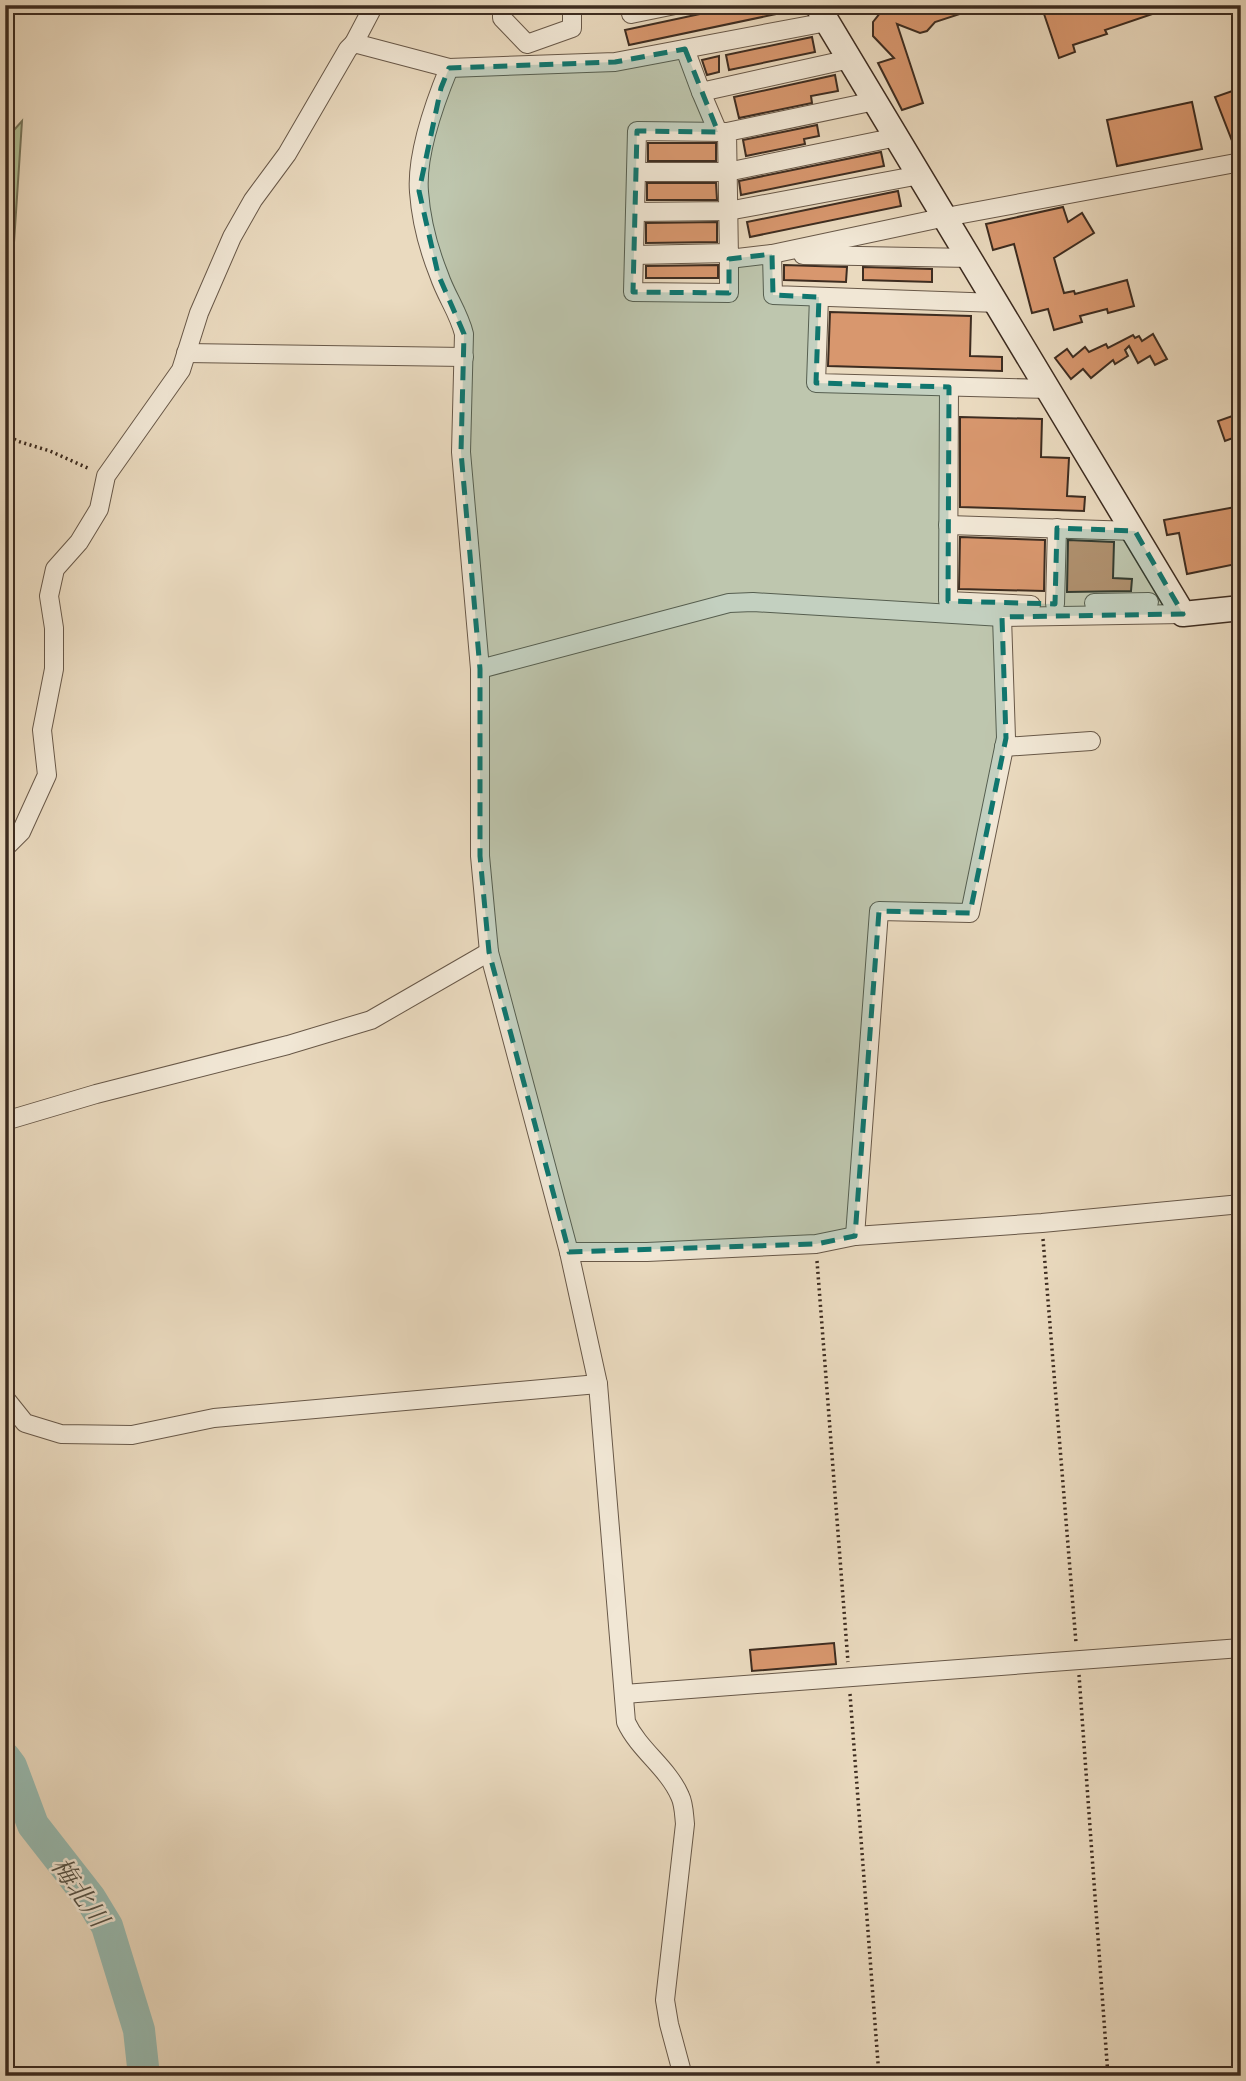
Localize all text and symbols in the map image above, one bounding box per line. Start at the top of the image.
water label: 梅北川 [45,1851,117,1936]

